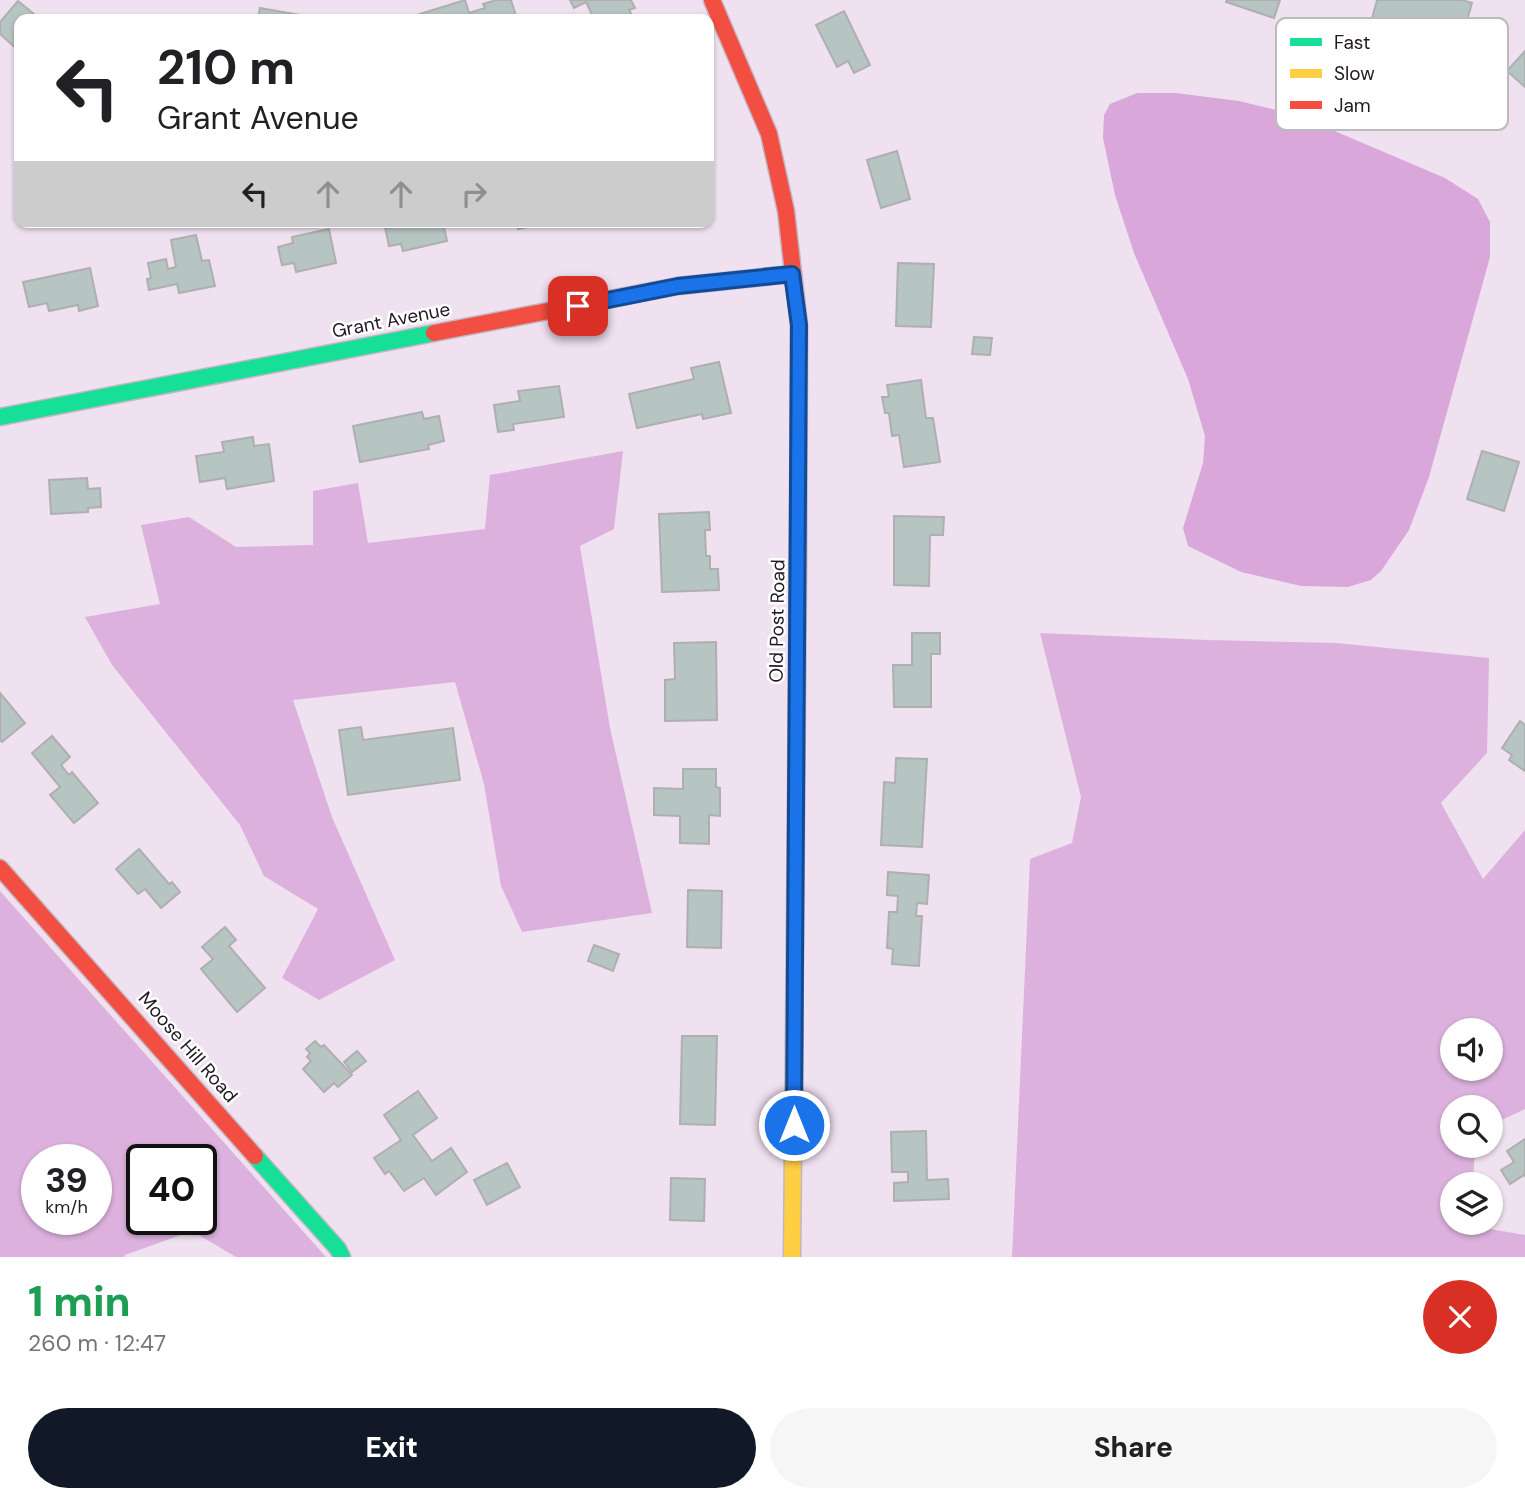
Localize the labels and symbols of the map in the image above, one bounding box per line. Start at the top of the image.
legend [1276,18,1508,130]
text: Fast [1334,30,1370,55]
text: Slow [1334,61,1375,86]
text: Jam [1334,93,1371,118]
pin [548,276,608,336]
street label: Grant Avenue [330,296,452,344]
street label: Old Post Road [763,559,791,683]
street label: Moose Hill Road [133,986,243,1108]
position arrow [757,1088,831,1162]
speed limit sign: 40 [126,1144,217,1235]

